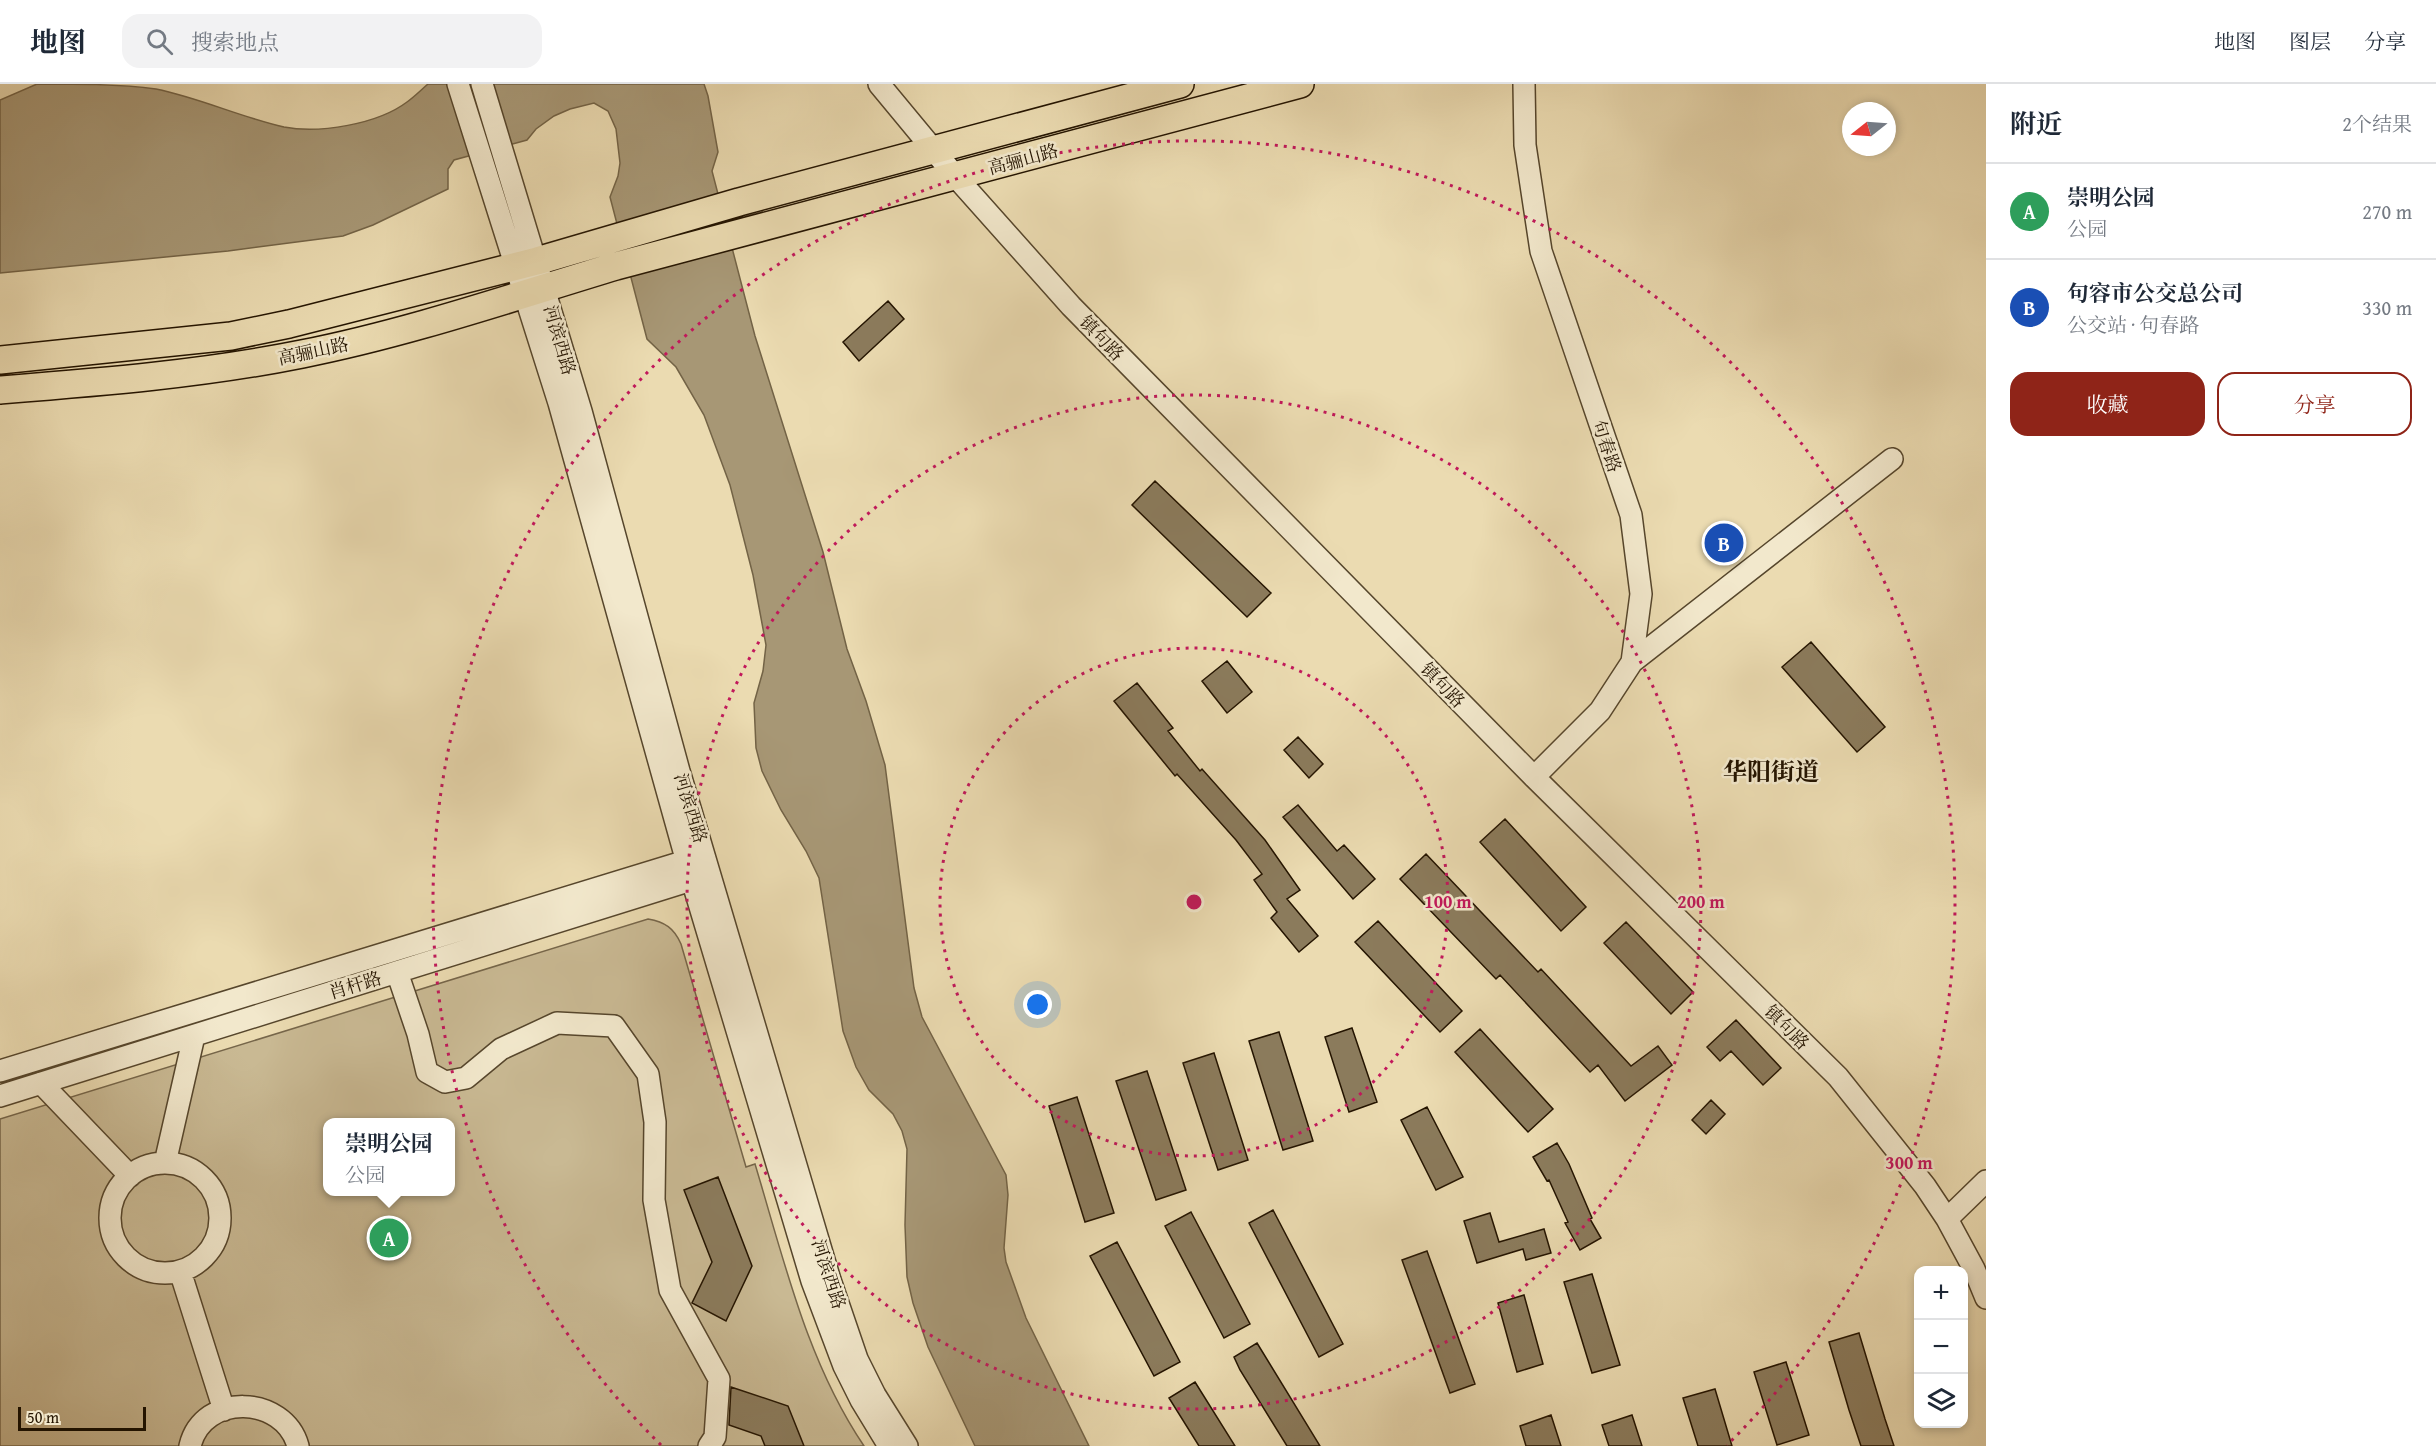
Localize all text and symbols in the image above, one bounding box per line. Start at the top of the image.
search box [122,14,542,68]
text: 地图 [30,21,86,62]
icon: search [143,25,176,58]
text: 搜索地点 [191,26,279,58]
text: 地图 [2214,26,2256,57]
text: 图层 [2289,26,2331,57]
text: 分享 [2364,26,2406,57]
north arrow [1842,102,1896,156]
text: 附近 [2010,104,2062,143]
text: 2个结果 [2342,109,2412,138]
street label: 高骊山路 [985,137,1061,181]
text: 崇明公园 [2067,181,2155,213]
text: A [2023,197,2036,226]
text: 270 m [2362,197,2412,226]
text: 公园 [2067,214,2107,243]
text: 句容市公交总公司 [2067,277,2243,309]
text: B [2023,293,2036,322]
text: 330 m [2362,293,2412,322]
street label: 河滨西路 [537,302,583,378]
street label: 镇句路 [1074,309,1130,367]
text: 公交站 · 句春路 [2067,310,2199,339]
street label: 高骊山路 [275,330,351,372]
button: 收藏 [2010,372,2205,436]
button: 分享 [2217,372,2412,436]
street label: 句春路 [1585,416,1629,476]
pin: B [1704,520,1744,566]
street label: 镇句路 [1415,656,1471,714]
district label: 华阳街道 [1723,754,1819,789]
street label: 河滨西路 [668,770,714,846]
text: 100 m [1424,888,1472,915]
text: 200 m [1677,888,1725,915]
centre of rings [1184,892,1204,912]
street label: 肖杆路 [325,964,385,1006]
your location [1023,990,1052,1019]
street label: 镇句路 [1758,998,1816,1056]
popup [323,1118,455,1196]
text: 崇明公园 [345,1127,433,1159]
text: 300 m [1885,1149,1933,1176]
text: 公园 [345,1160,385,1189]
pin: A [370,1216,408,1260]
street label: 河滨西路 [805,1236,853,1312]
map controls [1914,1266,1968,1428]
button: + [1914,1266,1968,1320]
button: − [1914,1320,1968,1374]
button: layers [1914,1374,1968,1428]
scale bar [18,1404,146,1432]
text: 50 m [27,1405,59,1429]

